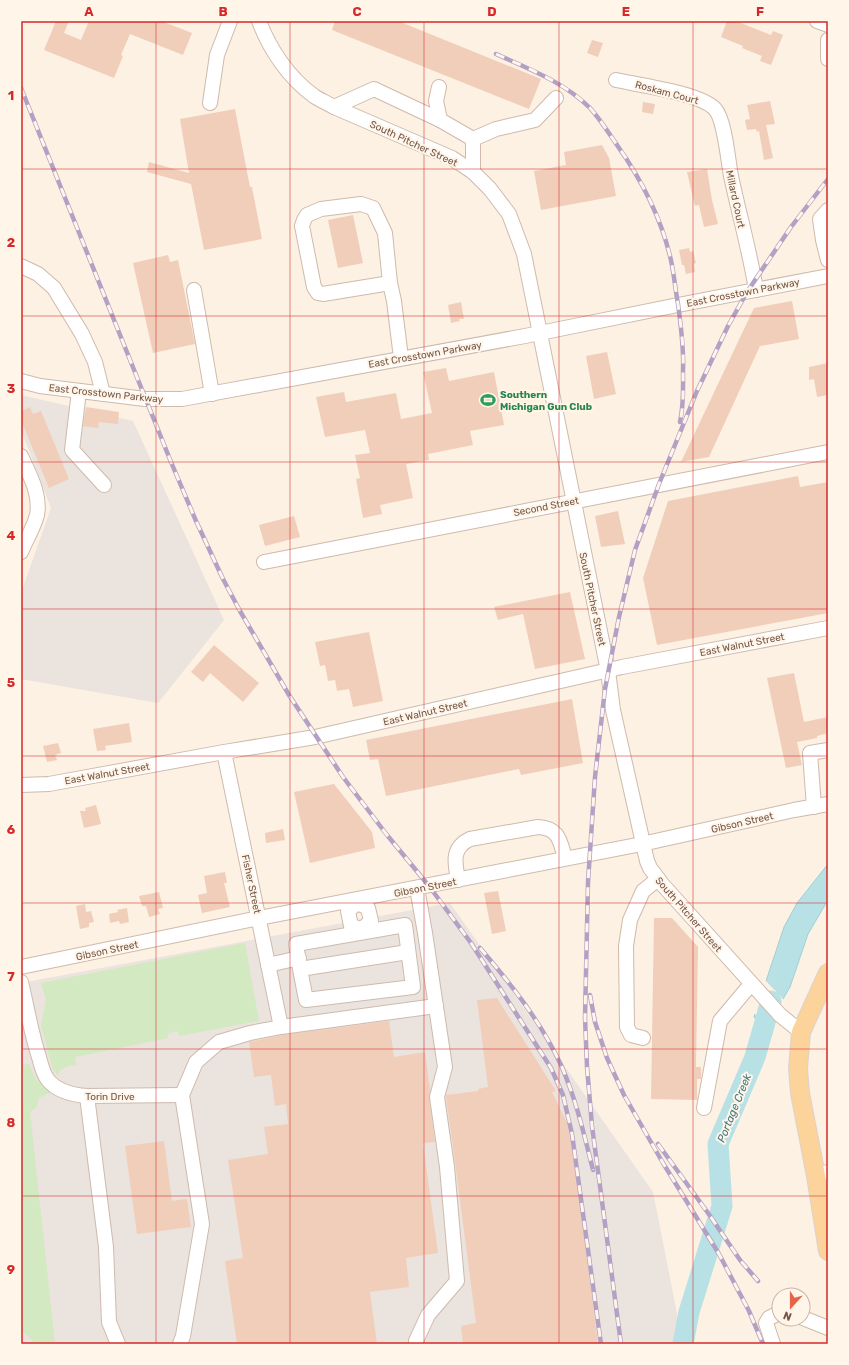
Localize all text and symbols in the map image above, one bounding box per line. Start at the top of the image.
text: A [84,4,94,19]
text: B [218,4,228,19]
text: C [352,4,362,19]
text: D [487,4,497,19]
text: E [622,4,630,19]
text: F [756,4,764,19]
street label: Roskam Court [634,79,700,107]
text: 1 [8,88,14,103]
street label: South Pitcher Street [368,118,459,170]
street label: Millard Court [723,169,747,229]
text: 2 [7,235,15,250]
street label: East Crosstown Parkway [686,276,801,310]
street label: East Crosstown Parkway [368,339,483,371]
text: 3 [7,381,16,396]
street label: East Crosstown Parkway [48,382,164,406]
place label: Southern Michigan Gun Club [500,389,592,413]
sports icon: Southern Michigan Gun Club [479,391,497,409]
street label: Second Street [512,495,580,519]
text: 4 [7,528,16,543]
street label: South Pitcher Street [576,551,608,647]
street label: East Walnut Street [699,631,786,659]
text: 5 [7,675,15,690]
street label: East Walnut Street [382,697,469,728]
street label: East Walnut Street [64,761,151,787]
street label: Gibson Street [710,810,775,836]
text: 6 [7,822,16,837]
street label: Fisher Street [239,854,263,915]
street label: South Pitcher Street [652,875,724,955]
street label: Gibson Street [393,876,458,900]
street label: Gibson Street [75,938,140,963]
text: 7 [7,969,15,984]
water label: Portage Creek [715,1072,754,1144]
street label: Torin Drive [85,1091,135,1103]
text: 8 [7,1115,16,1130]
text: 9 [7,1262,15,1277]
north arrow [771,1287,811,1327]
text: N [781,1308,794,1323]

